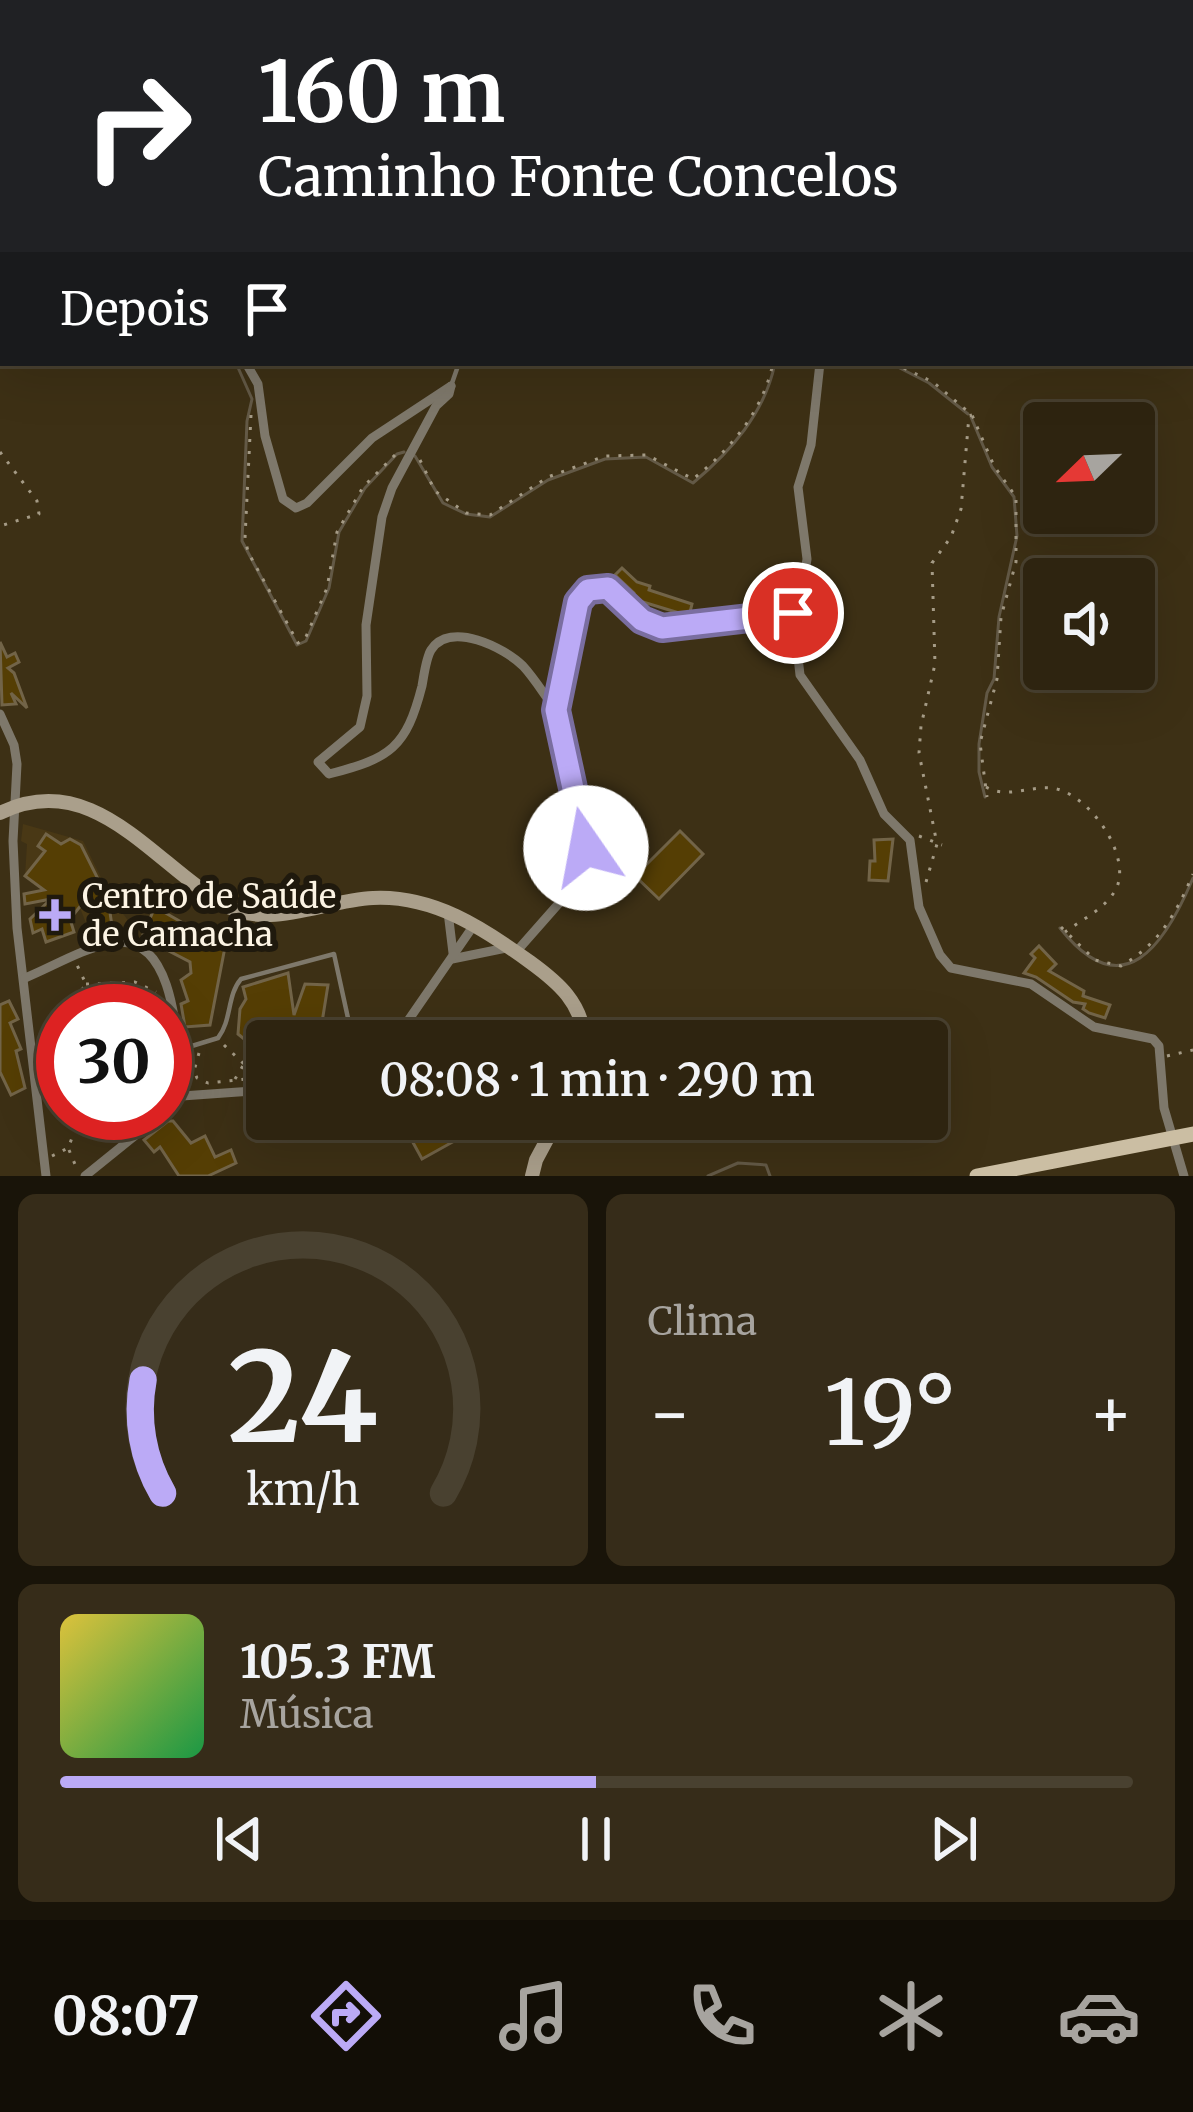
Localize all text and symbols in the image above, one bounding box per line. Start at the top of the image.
text: 160 m [258,39,505,145]
icon: right [60,48,216,204]
text: Caminho Fonte Concelos [258,143,899,211]
icon: arrive [234,276,300,342]
text: Depois [60,281,210,337]
north arrow [1023,402,1155,534]
map controls [1023,402,1155,690]
button: sound [1023,558,1155,690]
pin [742,562,844,664]
icon: arrive [760,580,826,646]
position arrow [523,785,649,911]
place label: Centro de Saúde de Camacha [82,876,336,955]
marker: Centro de Saúde de Camacha [39,899,71,931]
speed limit sign: 30 [36,984,192,1140]
text: 08:08 · 1 min · 290 m [379,1052,815,1108]
text: Clima [648,1297,757,1346]
text: 24 [228,1319,378,1476]
text: 19° [824,1356,956,1470]
text: − [648,1372,692,1455]
text: + [1089,1372,1133,1455]
text: km/h [246,1463,360,1517]
text: 105.3 FM [240,1634,435,1690]
text: Música [240,1690,374,1739]
icon: previous [206,1806,272,1872]
icon: pause [563,1806,629,1872]
icon: next [921,1806,987,1872]
icon: directions [304,1974,388,2058]
icon: music [492,1974,576,2058]
icon: phone [680,1974,764,2058]
icon: climate [869,1974,953,2058]
icon: car [1057,1974,1141,2058]
text: 08:07 [52,1982,200,2050]

